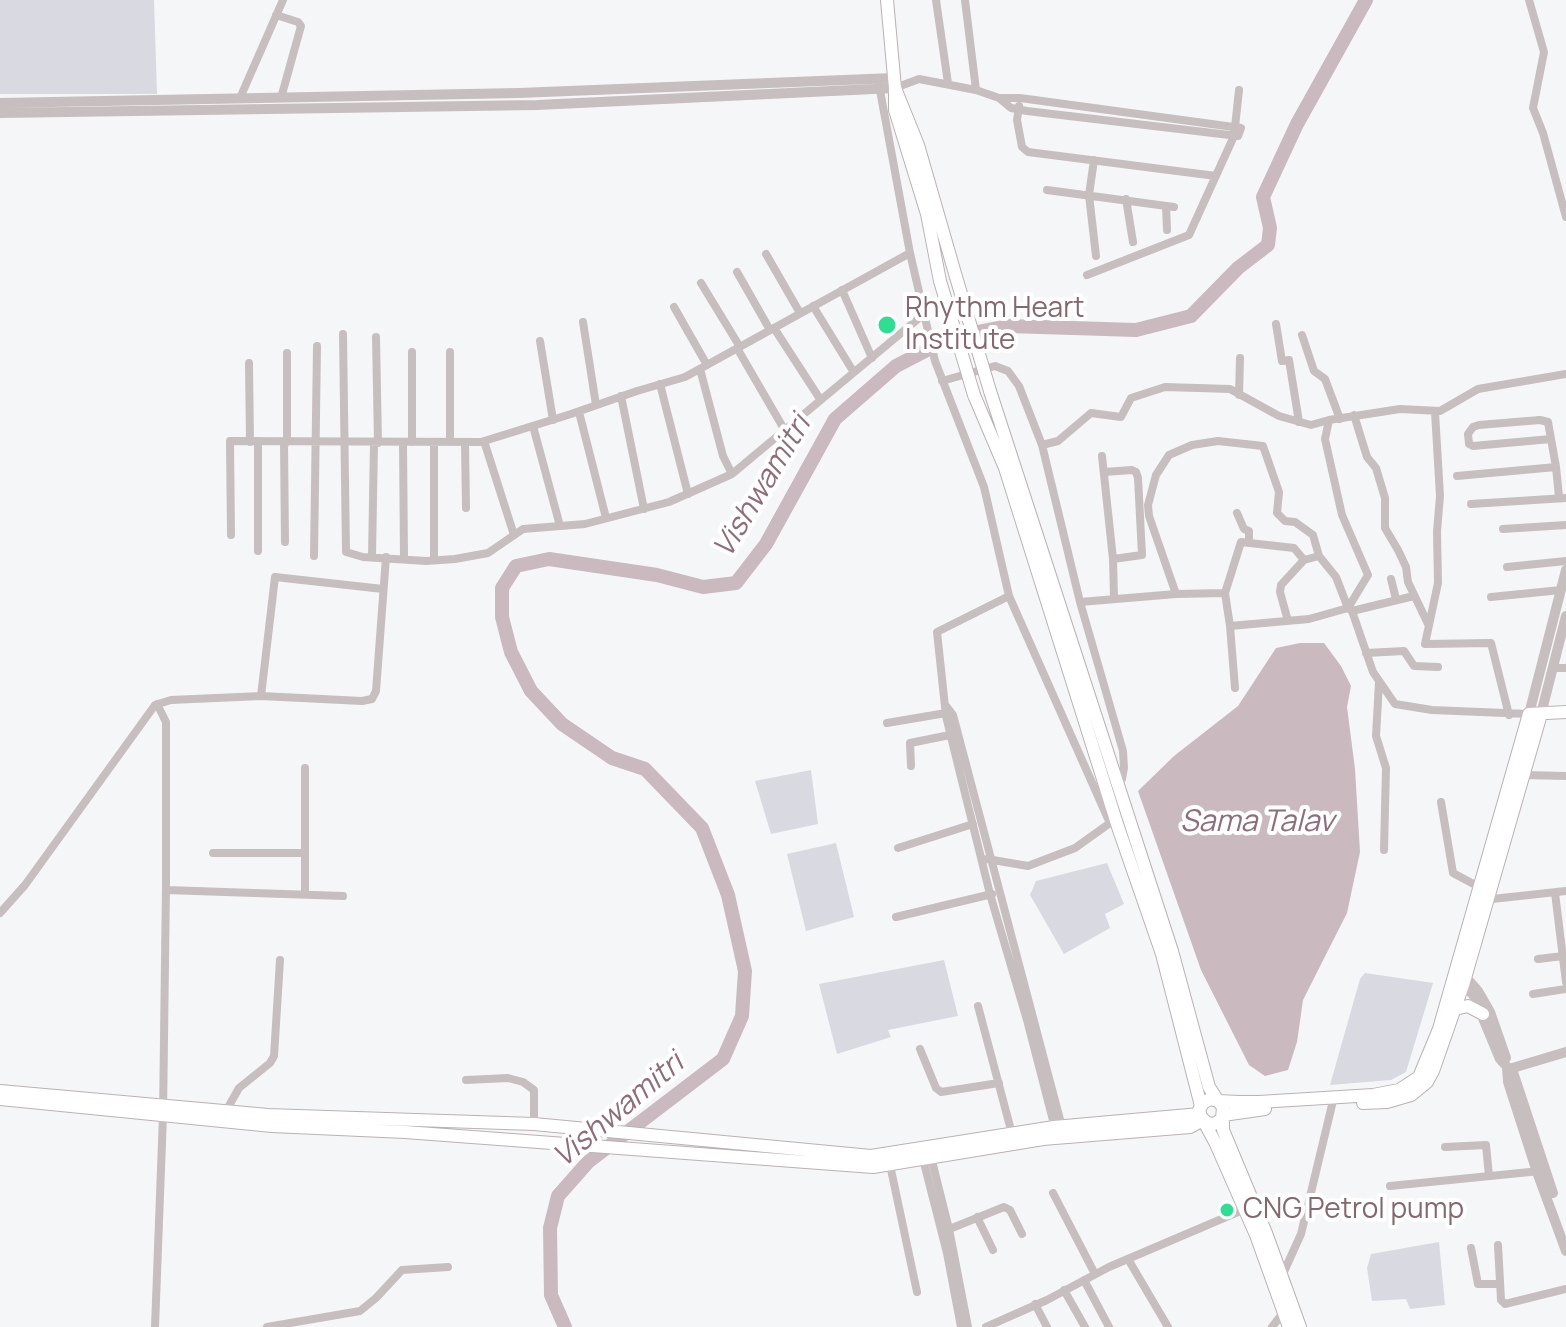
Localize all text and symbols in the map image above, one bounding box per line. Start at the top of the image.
place label: Rhythm Heart Institute [905,292,1084,358]
marker: Rhythm Heart Institute [876,314,898,336]
water label: Vishwamitri [707,410,819,564]
water label: Sama Talav [1180,805,1334,841]
water label: Vishwamitri [546,1046,692,1176]
place label: CNG Petrol pump [1243,1193,1464,1227]
marker: CNG Petrol pump [1218,1201,1236,1219]

